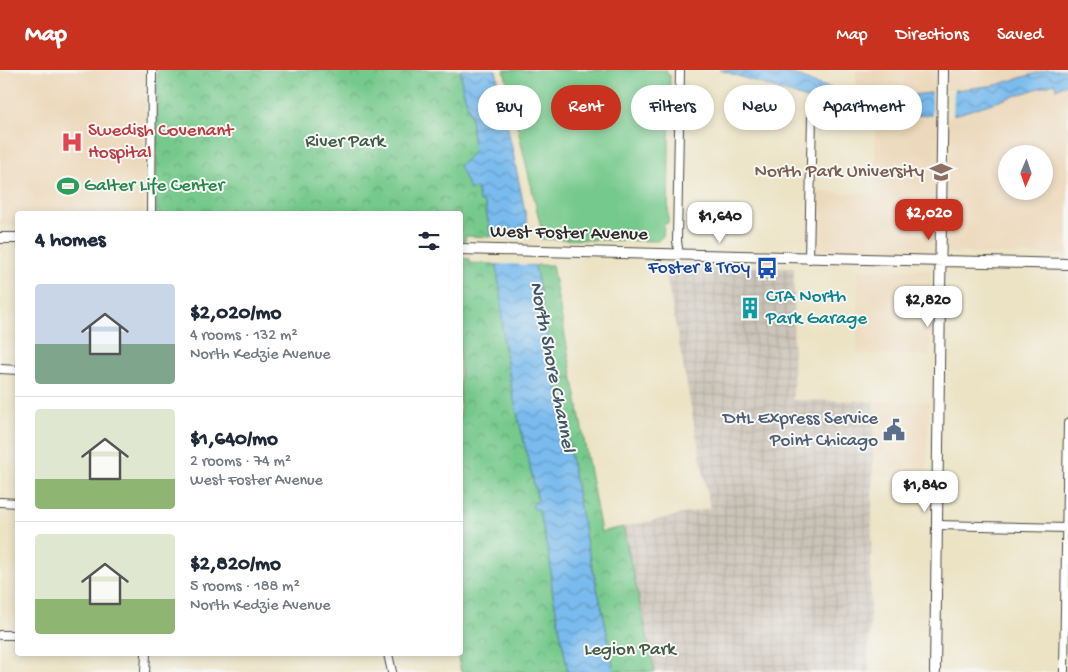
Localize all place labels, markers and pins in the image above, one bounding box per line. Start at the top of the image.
place label: Swedish Covenant Hospital [88,120,235,165]
hospital icon: Swedish Covenant Hospital [59,129,85,155]
school or university icon: North Park University [928,159,954,185]
place label: North Park University [755,161,925,184]
sports icon: Galter Life Center [55,173,81,199]
place label: Galter Life Center [84,175,226,198]
pin: $2,020 [888,198,970,241]
pin: $1,640 [679,202,761,244]
bus stop icon: Foster & Troy [754,255,780,281]
place label: Foster & Troy [647,257,751,280]
place label: CTA North Park Garage [765,286,867,331]
pin: $2,820 [887,286,969,328]
building icon: CTA North Park Garage [737,295,763,321]
place label: DHL Express Service Point Chicago [721,408,878,453]
public building icon: DHL Express Service Point Chicago [881,417,907,443]
pin: $1,840 [884,470,966,513]

